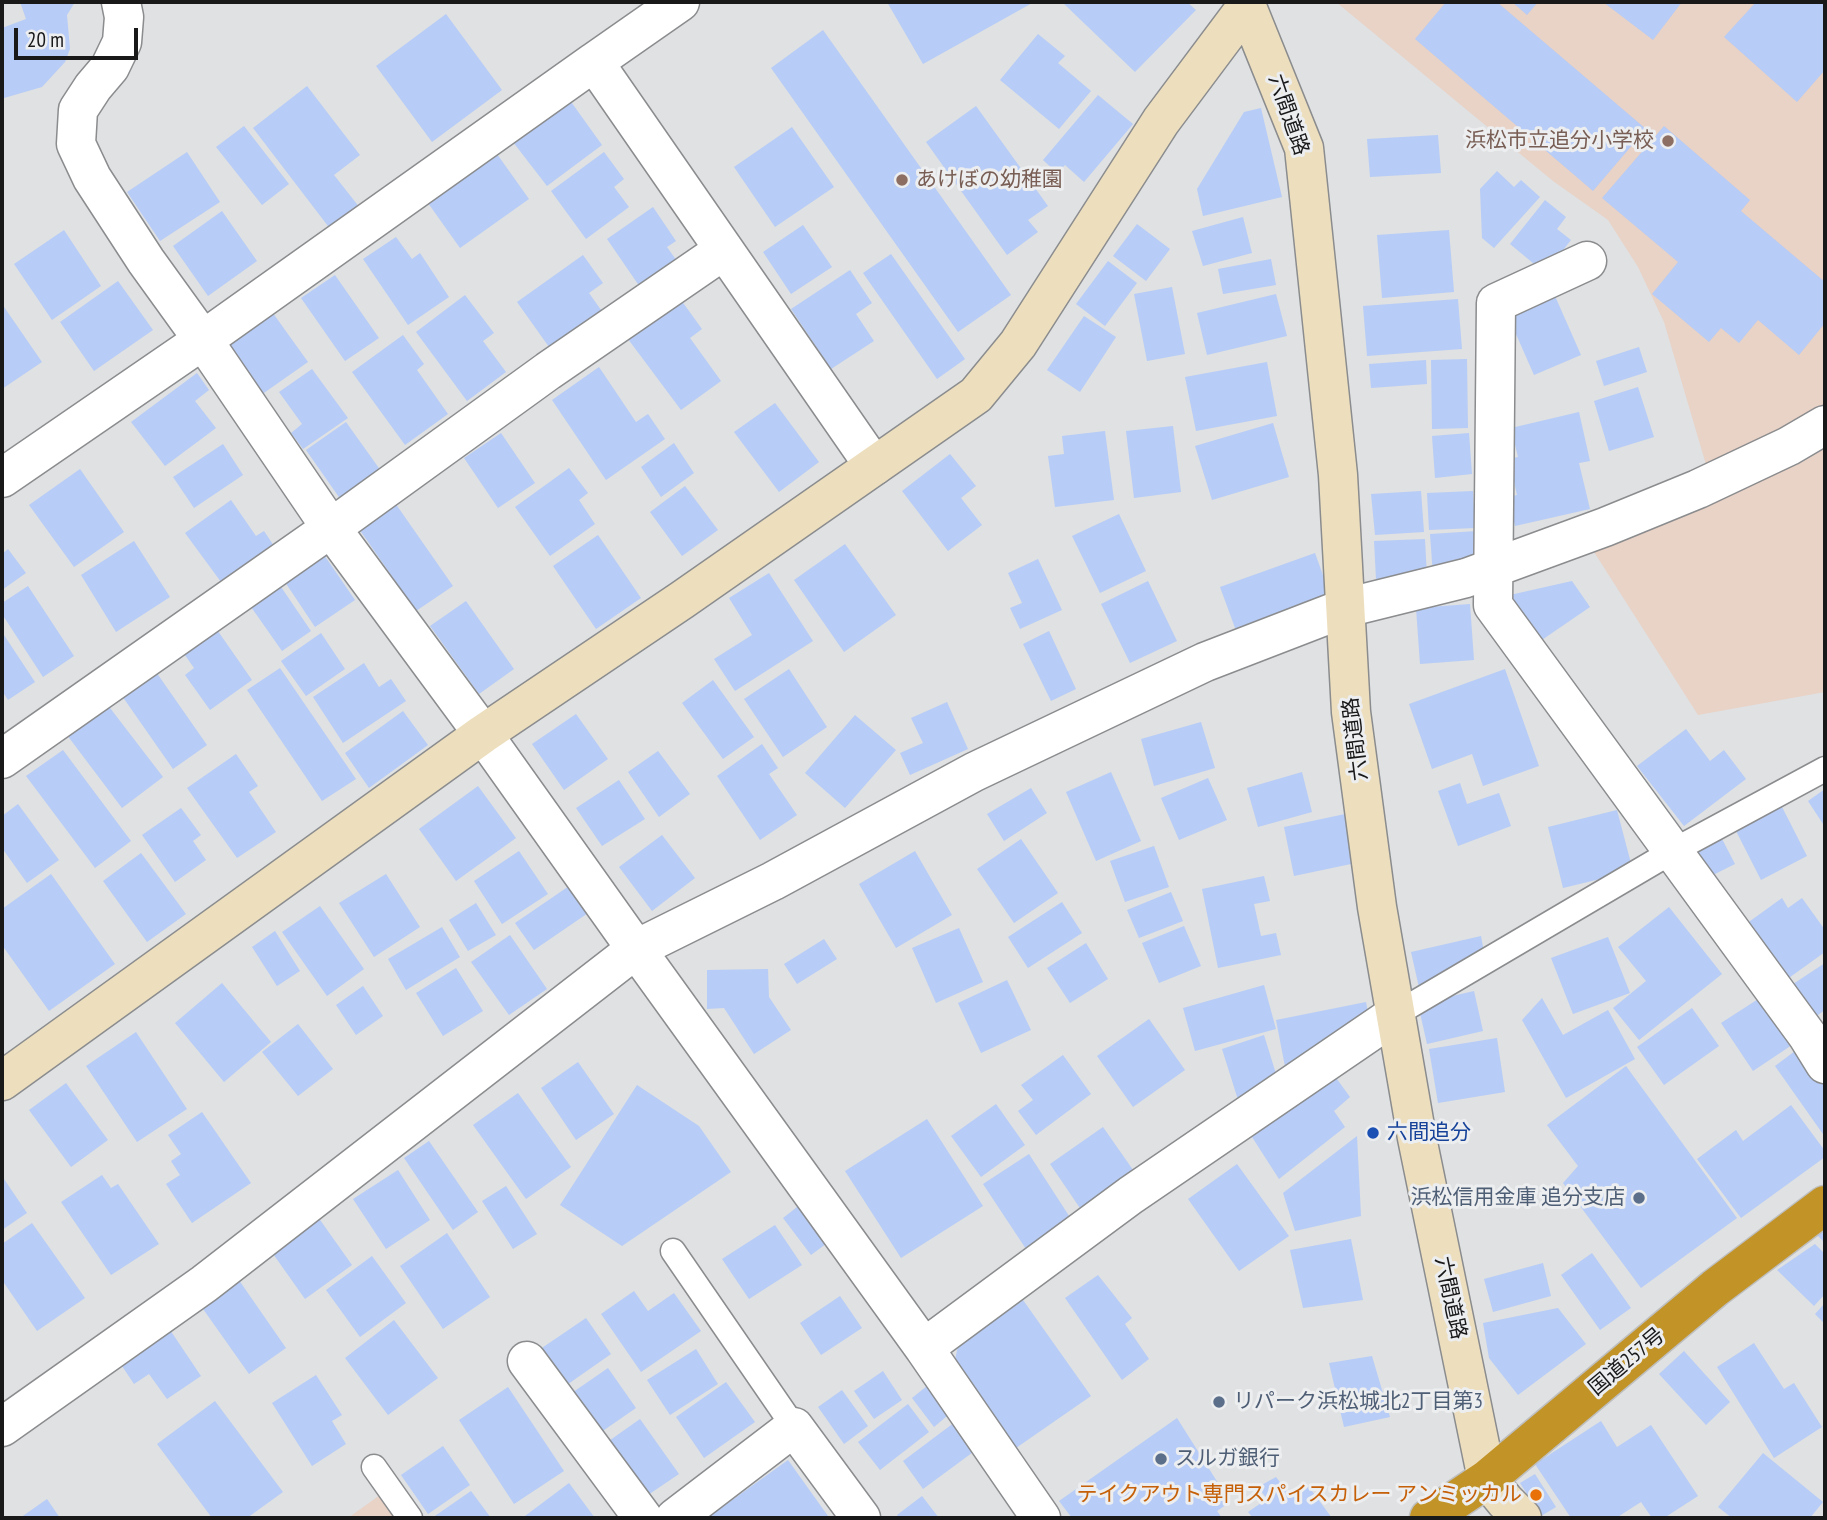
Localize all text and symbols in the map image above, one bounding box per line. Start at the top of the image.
scale bar [18,14,142,58]
text: 20 m [27,26,64,53]
street label: 六間道路 [1262,71,1314,159]
place label: 浜松市立追分小学校 [1465,128,1654,154]
marker: 浜松市立追分小学校 [1660,133,1676,149]
place label: あけぼの幼稚園 [916,167,1063,193]
marker: あけぼの幼稚園 [894,172,910,188]
street label: 六間道路 [1338,696,1374,782]
place label: 六間追分 [1387,1120,1471,1146]
marker: 六間追分 [1365,1125,1381,1141]
place label: 浜松信用金庫 追分支店 [1411,1185,1625,1211]
marker: 浜松信用金庫 追分支店 [1631,1190,1647,1206]
street label: 六間道路 [1429,1254,1471,1342]
street label: 国道257号 [1584,1323,1670,1401]
place label: リパーク浜松城北2丁目第3 [1233,1389,1483,1415]
marker: リパーク浜松城北2丁目第3 [1211,1394,1227,1410]
place label: スルガ銀行 [1175,1446,1280,1472]
marker: スルガ銀行 [1153,1451,1169,1467]
place label: テイクアウト専門スパイスカレー アンミッカル [1077,1482,1522,1508]
marker: テイクアウト専門スパイスカレー アンミッカル [1528,1487,1544,1503]

